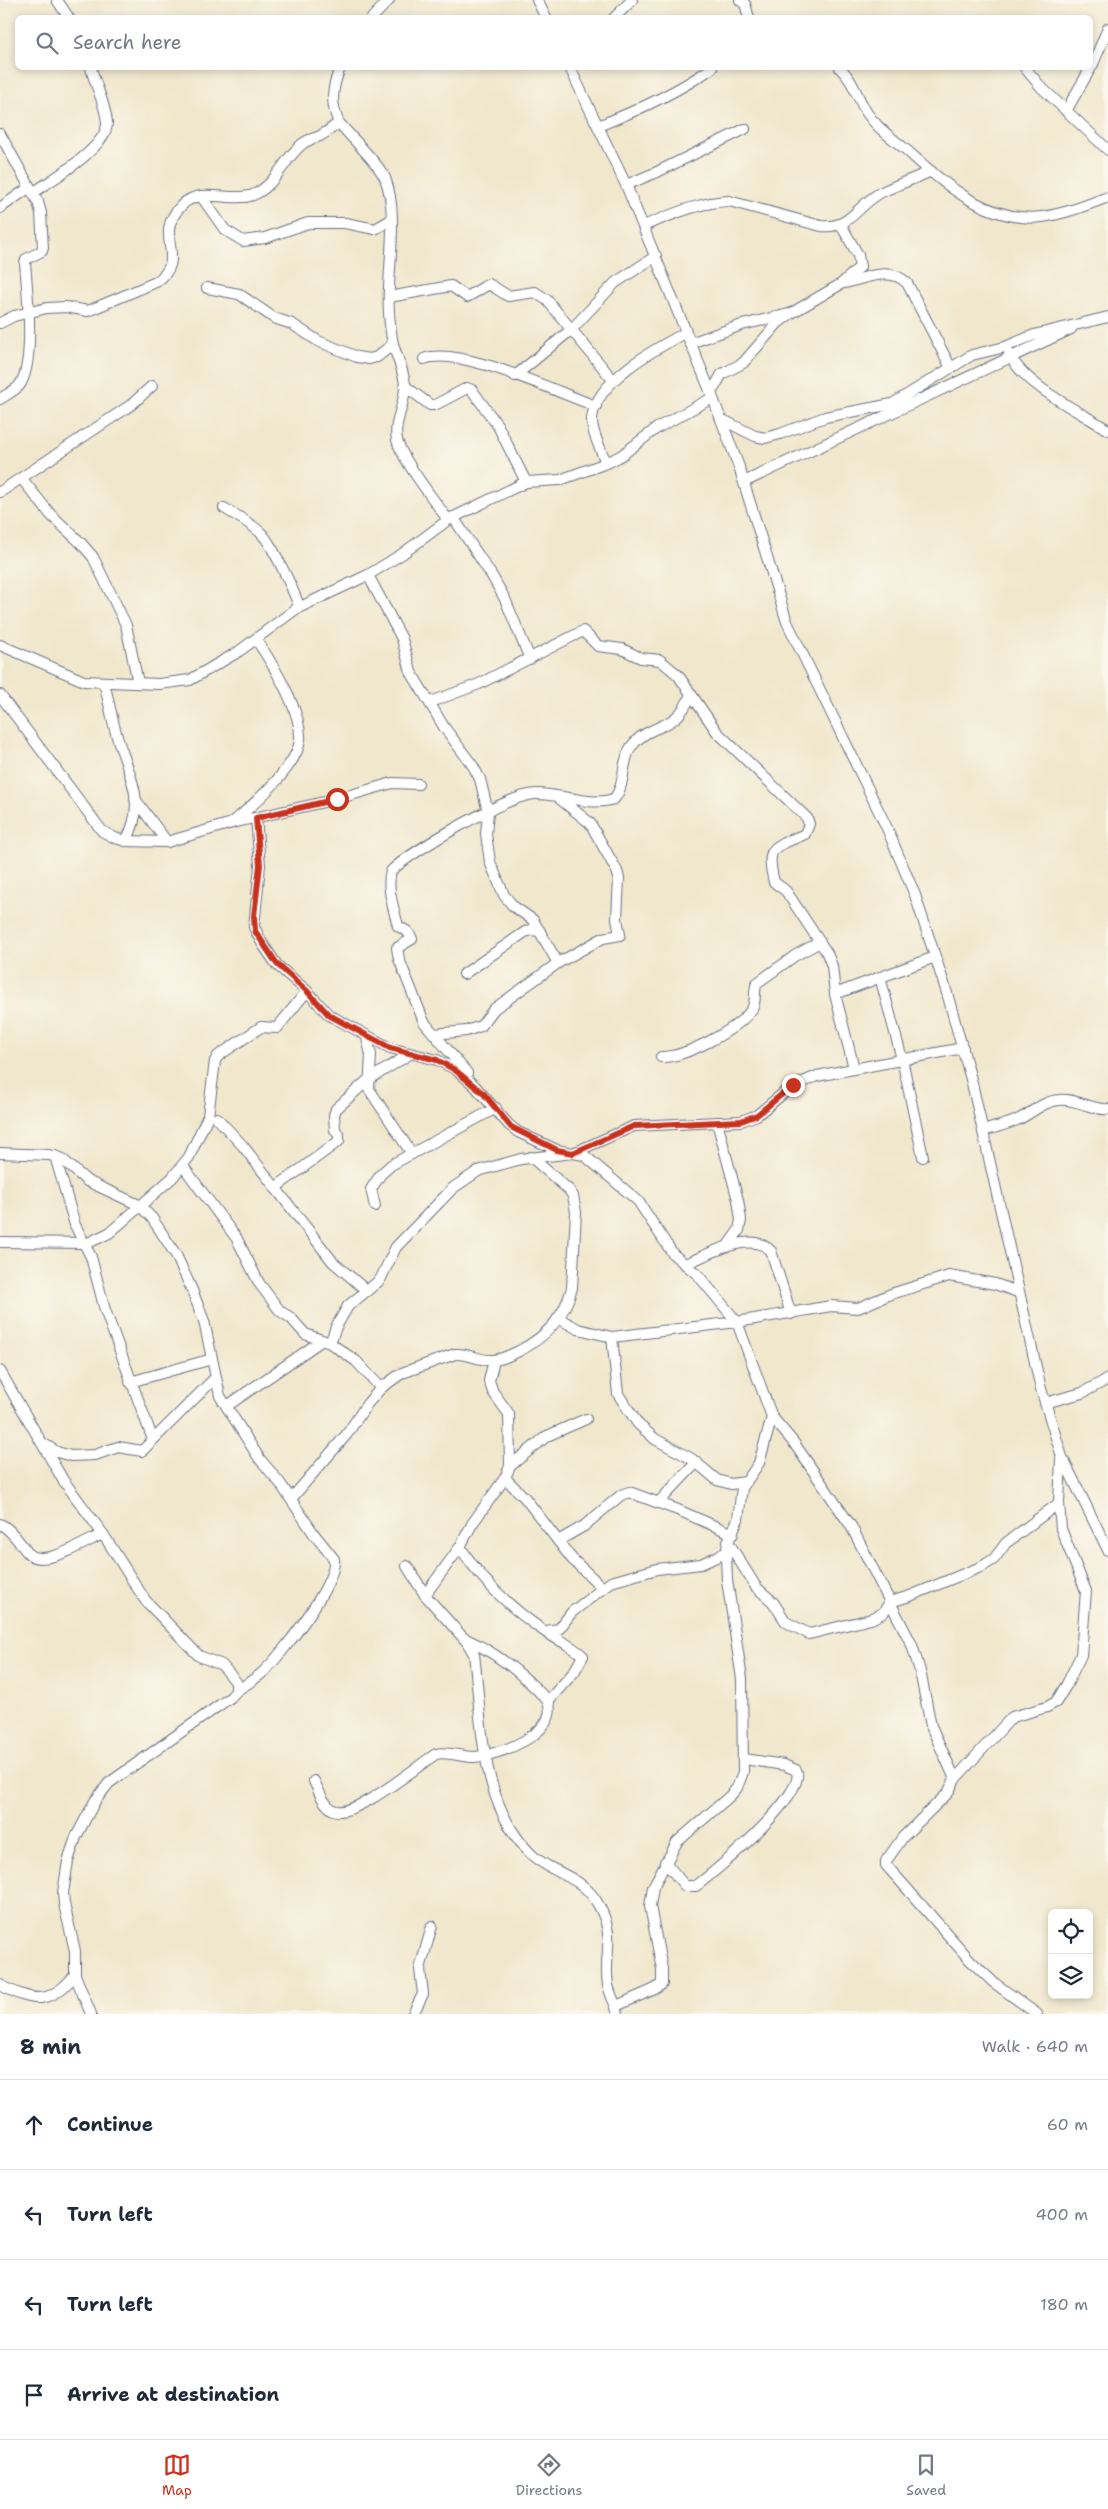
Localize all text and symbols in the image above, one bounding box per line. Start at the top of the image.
search box [15,15,1093,70]
icon: search [33,29,61,57]
text: Search here [73,30,182,55]
route start [326,788,349,811]
route end [782,1074,805,1097]
map controls [1048,1909,1093,1999]
button: locate [1048,1909,1093,1954]
button: layers [1048,1954,1093,1999]
text: 8 min [20,2033,81,2061]
text: Walk · 640 m [982,2036,1088,2057]
icon: ahead [20,2111,48,2139]
text: Continue [67,2112,153,2137]
text: 60 m [1047,2114,1088,2135]
icon: left [20,2201,48,2229]
text: Turn left [67,2202,153,2227]
text: 400 m [1035,2204,1088,2225]
icon: left [20,2291,48,2319]
text: Turn left [67,2292,153,2317]
text: 180 m [1040,2294,1088,2315]
icon: arrive [20,2381,48,2409]
text: Arrive at destination [67,2382,279,2407]
tab: Map [162,2451,192,2499]
tab: Directions [516,2451,582,2499]
tab: Saved [906,2451,946,2499]

